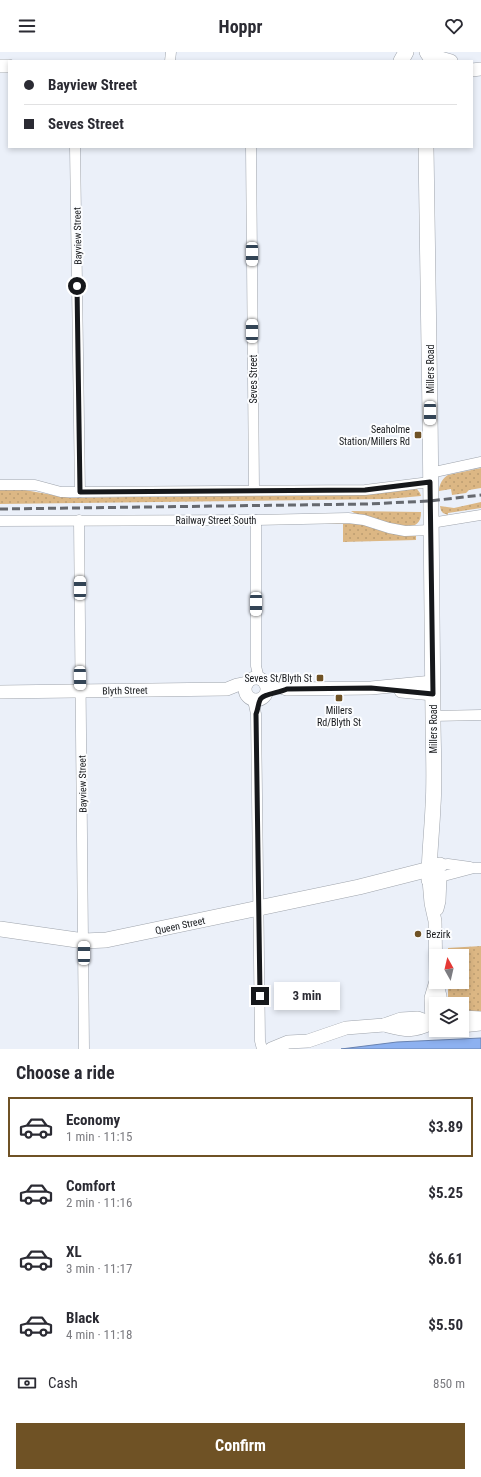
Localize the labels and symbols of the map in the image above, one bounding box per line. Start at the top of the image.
street label: Bayview Street [71,207,84,265]
car [246,242,258,266]
route start [68,277,86,295]
car [246,319,258,343]
street label: Millers Road [425,344,436,394]
street label: Seves Street [248,354,259,404]
car [424,401,436,425]
place label: Seaholme Station/Millers Rd [339,424,410,447]
marker: Seaholme Station/Millers Rd [413,430,423,440]
street label: Railway Street South [176,515,257,526]
car [74,576,86,600]
car [250,592,262,616]
car [74,666,86,690]
place label: Seves St/Blyth St [244,673,312,684]
marker: Seves St/Blyth St [315,673,325,683]
street label: Blyth Street [102,685,148,696]
marker: Millers Rd/Blyth St [334,693,344,703]
street label: Millers Road [428,704,439,754]
place label: Millers Rd/Blyth St [317,705,361,728]
street label: Bayview Street [76,755,89,813]
street label: Queen Street [154,915,206,936]
marker: Bezirk [413,929,423,939]
place label: Bezirk [426,929,451,940]
car [78,941,90,965]
north arrow [429,949,469,989]
callout: 3 min [274,982,340,1010]
route end [251,987,269,1005]

